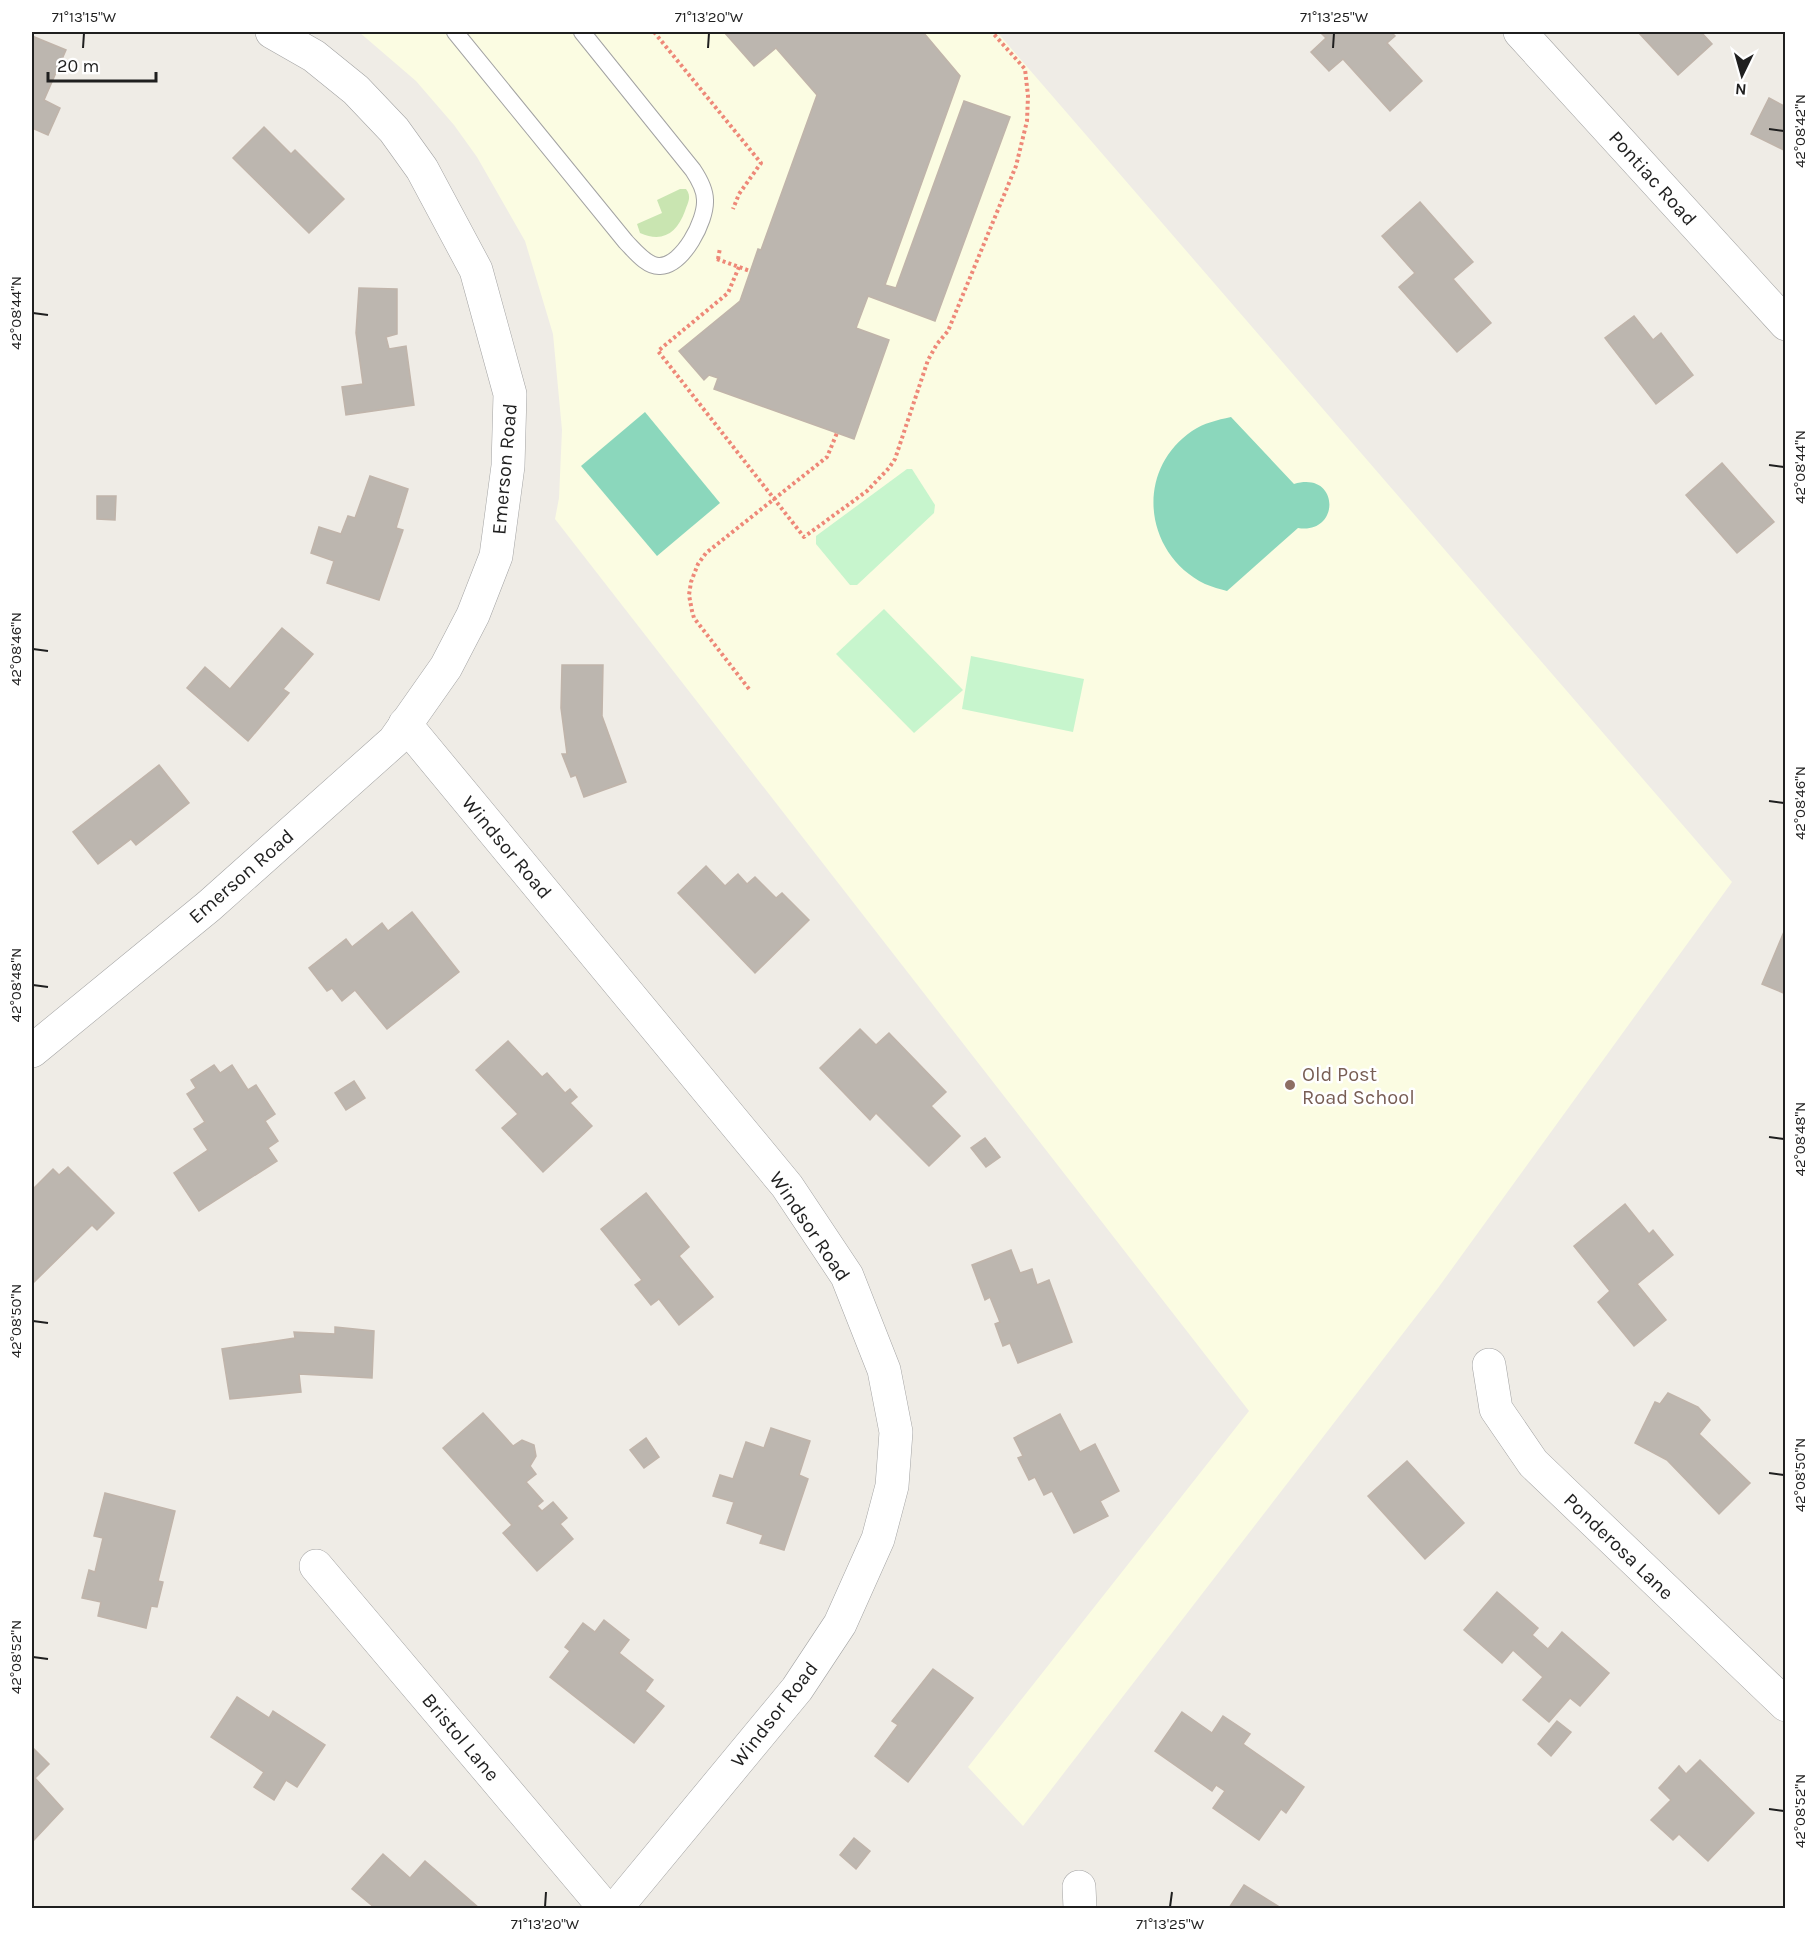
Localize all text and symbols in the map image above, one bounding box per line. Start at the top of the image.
text: 71°13'15"W [52,8,117,26]
text: 71°13'20"W [675,8,744,26]
text: 71°13'25"W [1300,8,1369,26]
scale bar [48,45,156,83]
north arrow [1712,45,1772,105]
text: 20 m [57,55,99,77]
text: N [1734,79,1747,99]
text: 42°08'42"N [1791,94,1809,168]
street label: Pontiac Road [1604,126,1701,230]
text: 42°08'44"N [7,276,25,350]
street label: Emerson Road [487,402,522,536]
text: 42°08'44"N [1791,430,1809,504]
text: 42°08'46"N [7,612,25,686]
text: 42°08'46"N [1791,766,1809,840]
street label: Windsor Road [457,791,556,903]
street label: Emerson Road [184,824,299,928]
text: 42°08'48"N [7,948,25,1022]
place label: Old Post Road School [1302,1063,1415,1109]
marker: Old Post Road School [1283,1078,1297,1092]
text: 42°08'48"N [1791,1102,1809,1176]
street label: Windsor Road [764,1167,855,1285]
text: 42°08'50"N [7,1284,25,1358]
text: 42°08'50"N [1791,1438,1809,1512]
street label: Ponderosa Lane [1559,1488,1678,1604]
text: 42°08'52"N [7,1620,25,1694]
street label: Windsor Road [726,1657,823,1772]
street label: Bristol Lane [417,1689,504,1786]
text: 42°08'52"N [1791,1774,1809,1848]
text: 71°13'20"W [511,1915,580,1933]
text: 71°13'25"W [1136,1915,1205,1933]

